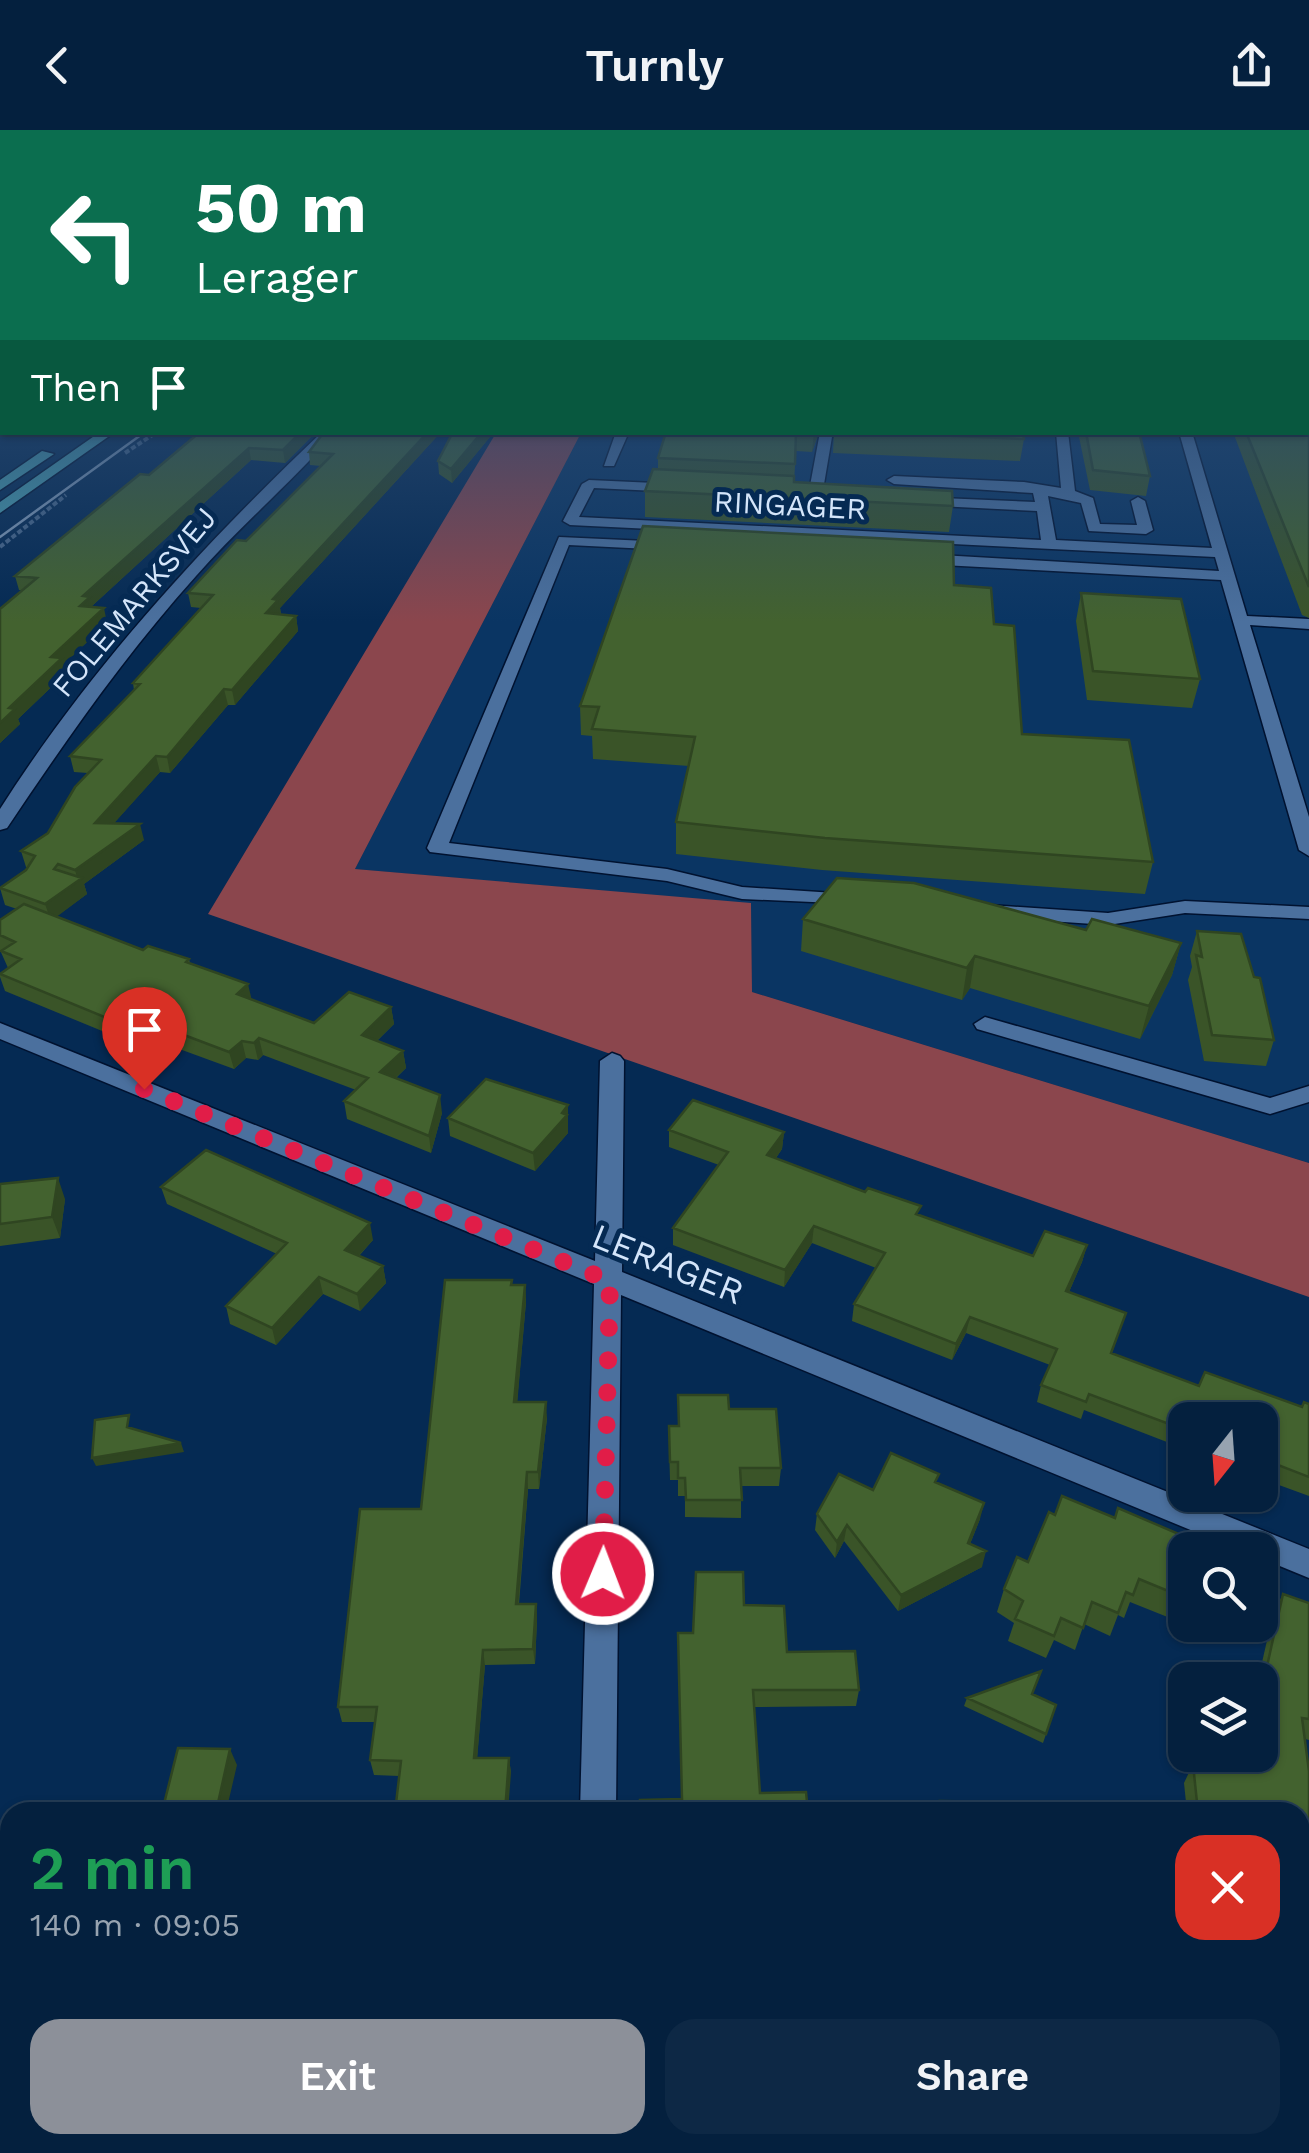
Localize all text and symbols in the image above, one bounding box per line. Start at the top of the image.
icon: back [30,38,85,93]
icon: share [1224,38,1279,93]
text: Turnly [585,39,724,92]
text: 50 m [195,167,367,249]
icon: left [30,170,160,300]
text: Lerager [195,251,359,304]
icon: arrive [141,360,196,415]
text: Then [30,366,121,410]
street label: RINGAGER [713,484,867,526]
street label: FOLEMARKSVEJ [45,500,223,704]
pin [102,987,187,1090]
icon: arrive [117,1002,172,1057]
street label: LERAGER [586,1215,750,1313]
north arrow [1168,1402,1278,1512]
map controls [1168,1402,1278,1772]
position arrow [551,1522,655,1626]
button: search [1168,1532,1278,1642]
button: layers [1168,1662,1278,1772]
text: 2 min [30,1833,195,1904]
button: close [1175,1835,1280,1940]
text: 140 m · 09:05 [30,1906,240,1944]
button: Exit [30,2019,645,2134]
button: Share [665,2019,1280,2134]

